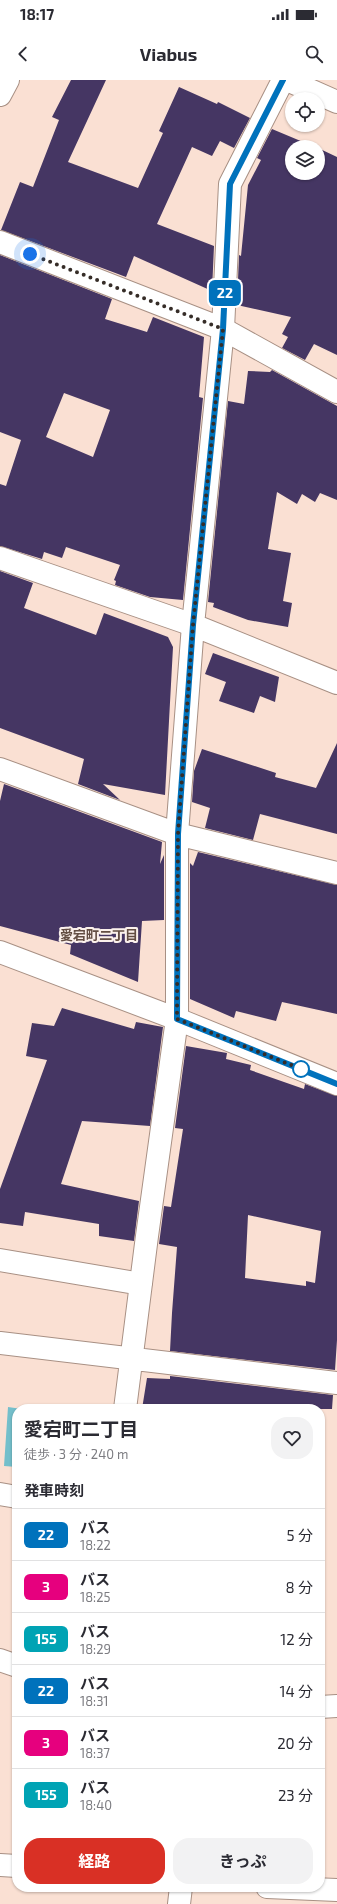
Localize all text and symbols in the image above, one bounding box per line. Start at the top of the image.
text: 18:17 [20,5,54,23]
icon: back [12,43,34,65]
text: Viabus [140,43,197,65]
icon: search [303,43,325,65]
map controls [285,92,325,180]
button: locate [285,92,325,132]
button: layers [285,140,325,180]
your location [20,244,40,264]
line badge: 22 [207,280,243,306]
text: 22 [217,284,233,301]
district label: 愛宕町二丁目 [60,927,138,943]
unlabelled marker [292,1060,310,1078]
text: 愛宕町二丁目 [24,1417,138,1440]
button: heart [271,1417,313,1459]
text: 徒歩 · 3 分 · 240 m [24,1446,128,1462]
text: 発車時刻 [24,1481,84,1499]
text: バス [80,1518,110,1536]
text: 22 [38,1526,54,1543]
text: 5 分 [287,1526,313,1544]
text: 18:22 [80,1537,111,1553]
text: バス [80,1570,110,1588]
text: 3 [42,1578,50,1595]
text: 8 分 [286,1578,313,1596]
text: 18:25 [80,1589,110,1605]
text: バス [80,1622,110,1640]
text: 155 [35,1630,57,1647]
text: 12 分 [280,1630,313,1648]
text: 18:29 [80,1641,111,1657]
text: バス [80,1674,110,1692]
text: 22 [38,1682,54,1699]
text: 14 分 [279,1682,313,1700]
text: 18:31 [80,1693,109,1709]
text: バス [80,1726,110,1744]
text: 3 [42,1734,50,1751]
text: 20 分 [277,1734,313,1752]
text: 18:37 [80,1745,110,1761]
text: バス [80,1778,110,1796]
text: 155 [35,1786,57,1803]
text: 23 分 [278,1786,313,1804]
text: 18:40 [80,1797,112,1813]
button: 経路 [24,1838,165,1884]
button: きっぷ [173,1838,313,1884]

